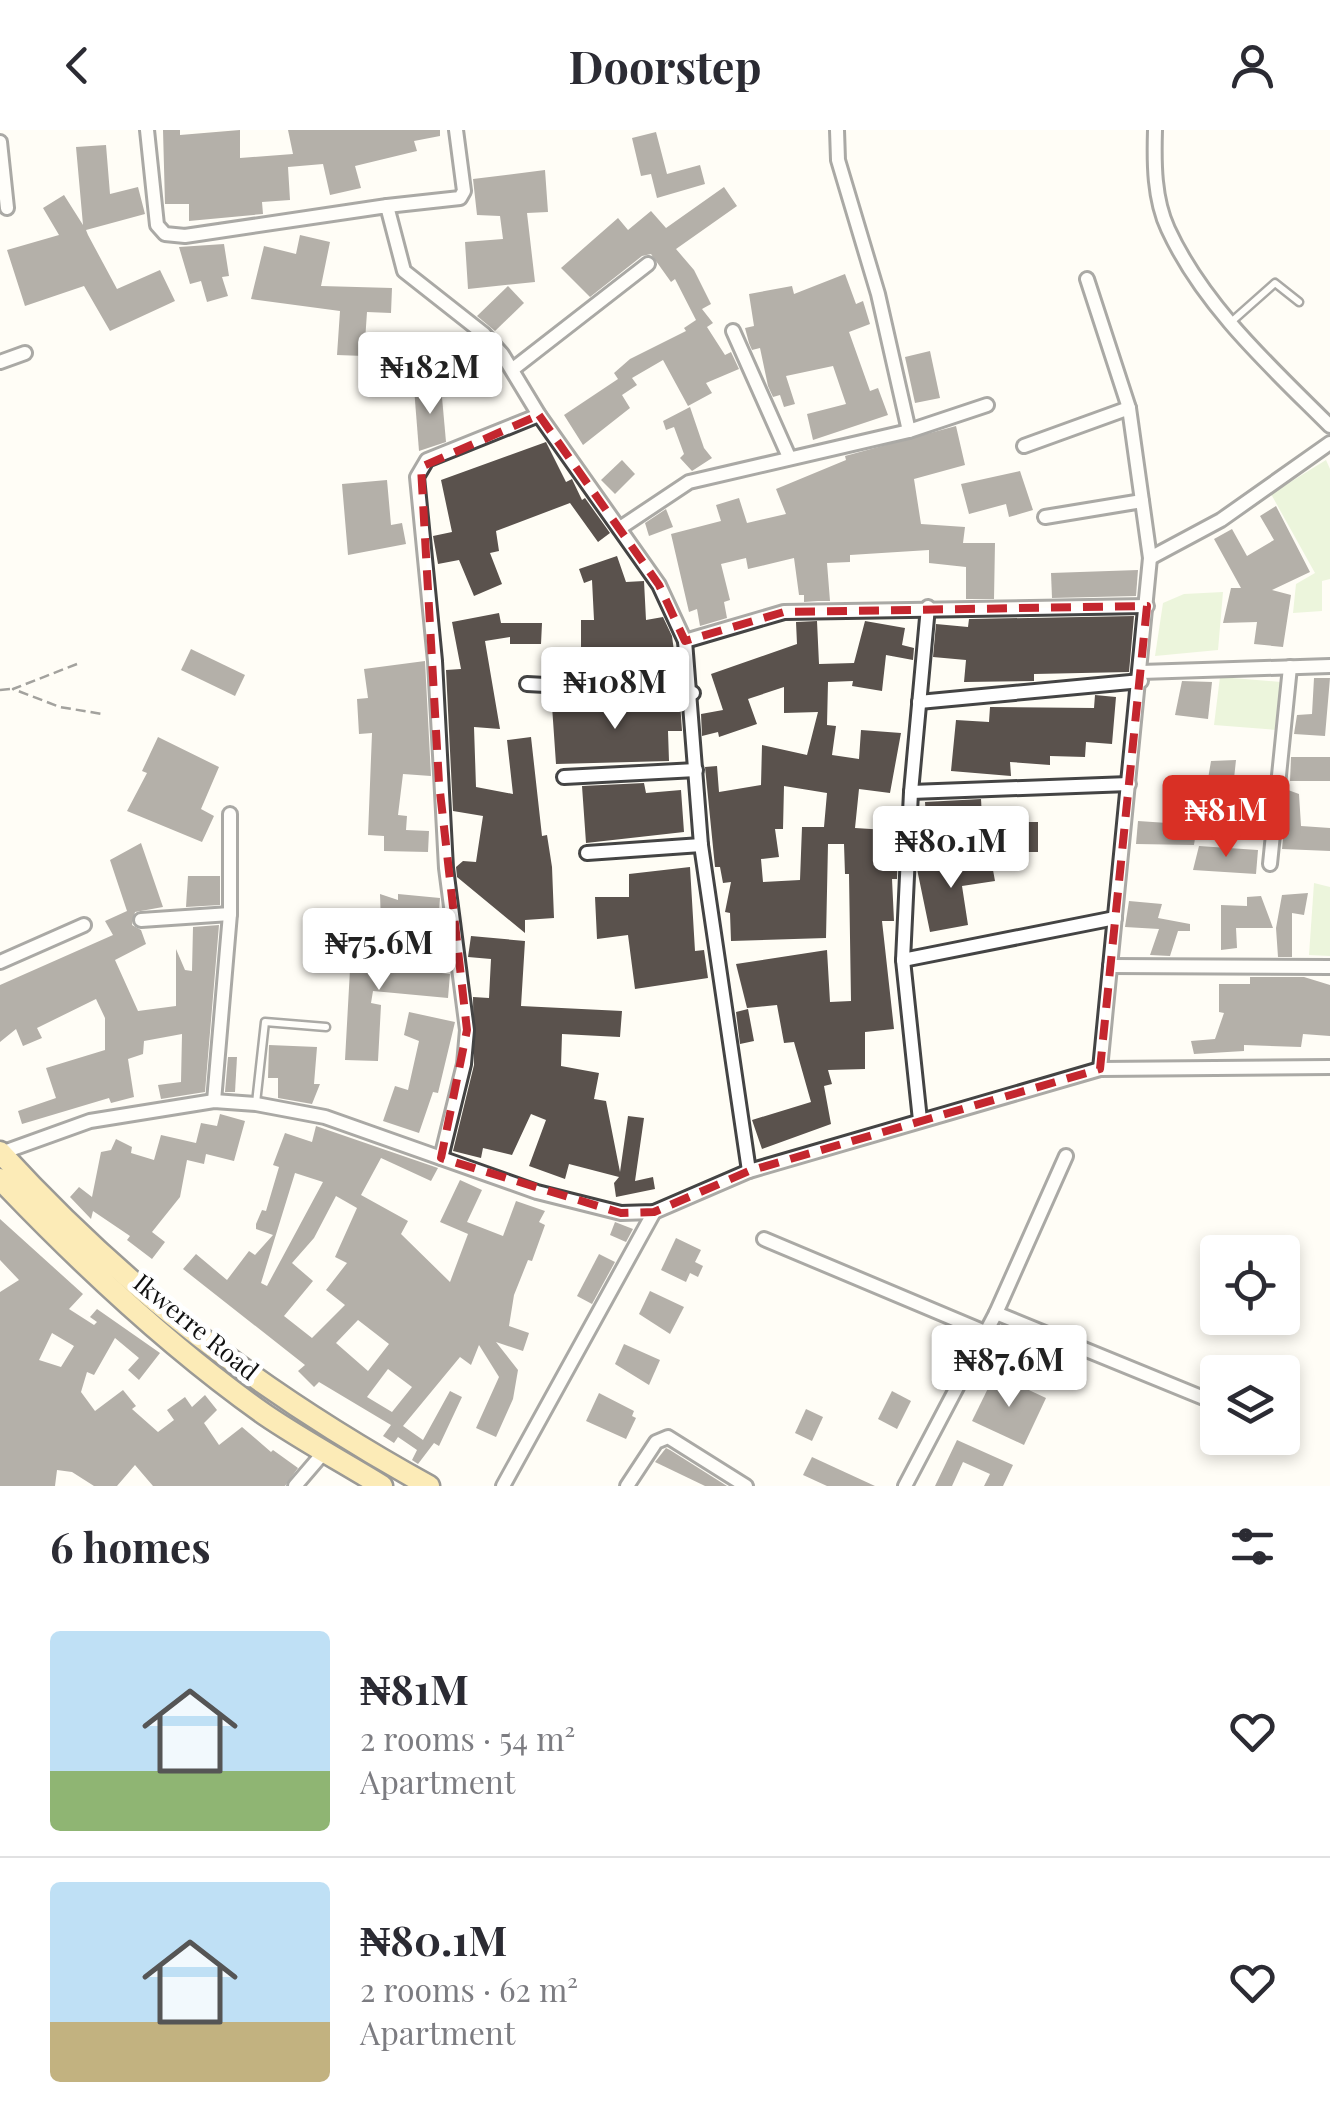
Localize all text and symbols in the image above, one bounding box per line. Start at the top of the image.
text: Doorstep [569,35,761,95]
icon: back [50,38,105,93]
icon: person [1225,38,1280,93]
pin: ₦182M [360,332,500,417]
text: ₦182M [380,343,480,386]
pin: ₦108M [545,647,685,732]
text: ₦108M [563,658,667,701]
pin: ₦81M [1167,775,1285,860]
text: ₦81M [1185,786,1267,829]
pin: ₦80.1M [870,806,1032,891]
text: ₦80.1M [895,817,1007,860]
pin: ₦75.6M [298,908,460,993]
text: ₦75.6M [325,919,433,962]
map controls [1200,1235,1300,1455]
button: locate [1200,1235,1300,1335]
street label: Ikwerre Road [128,1265,266,1386]
pin: ₦87.6M [928,1325,1090,1410]
text: ₦87.6M [954,1336,1064,1379]
button: layers [1200,1355,1300,1455]
text: 6 homes [50,1518,211,1574]
icon: filters [1225,1519,1280,1574]
text: ₦81M [360,1660,469,1716]
icon: home [130,1671,250,1791]
icon: heart [1225,1704,1280,1759]
text: 2 rooms · 54 m² [360,1716,575,1759]
text: Apartment [360,1759,515,1802]
text: ₦80.1M [360,1911,507,1967]
icon: home [130,1922,250,2042]
icon: heart [1225,1955,1280,2010]
text: 2 rooms · 62 m² [360,1967,578,2010]
text: Apartment [360,2010,515,2053]

